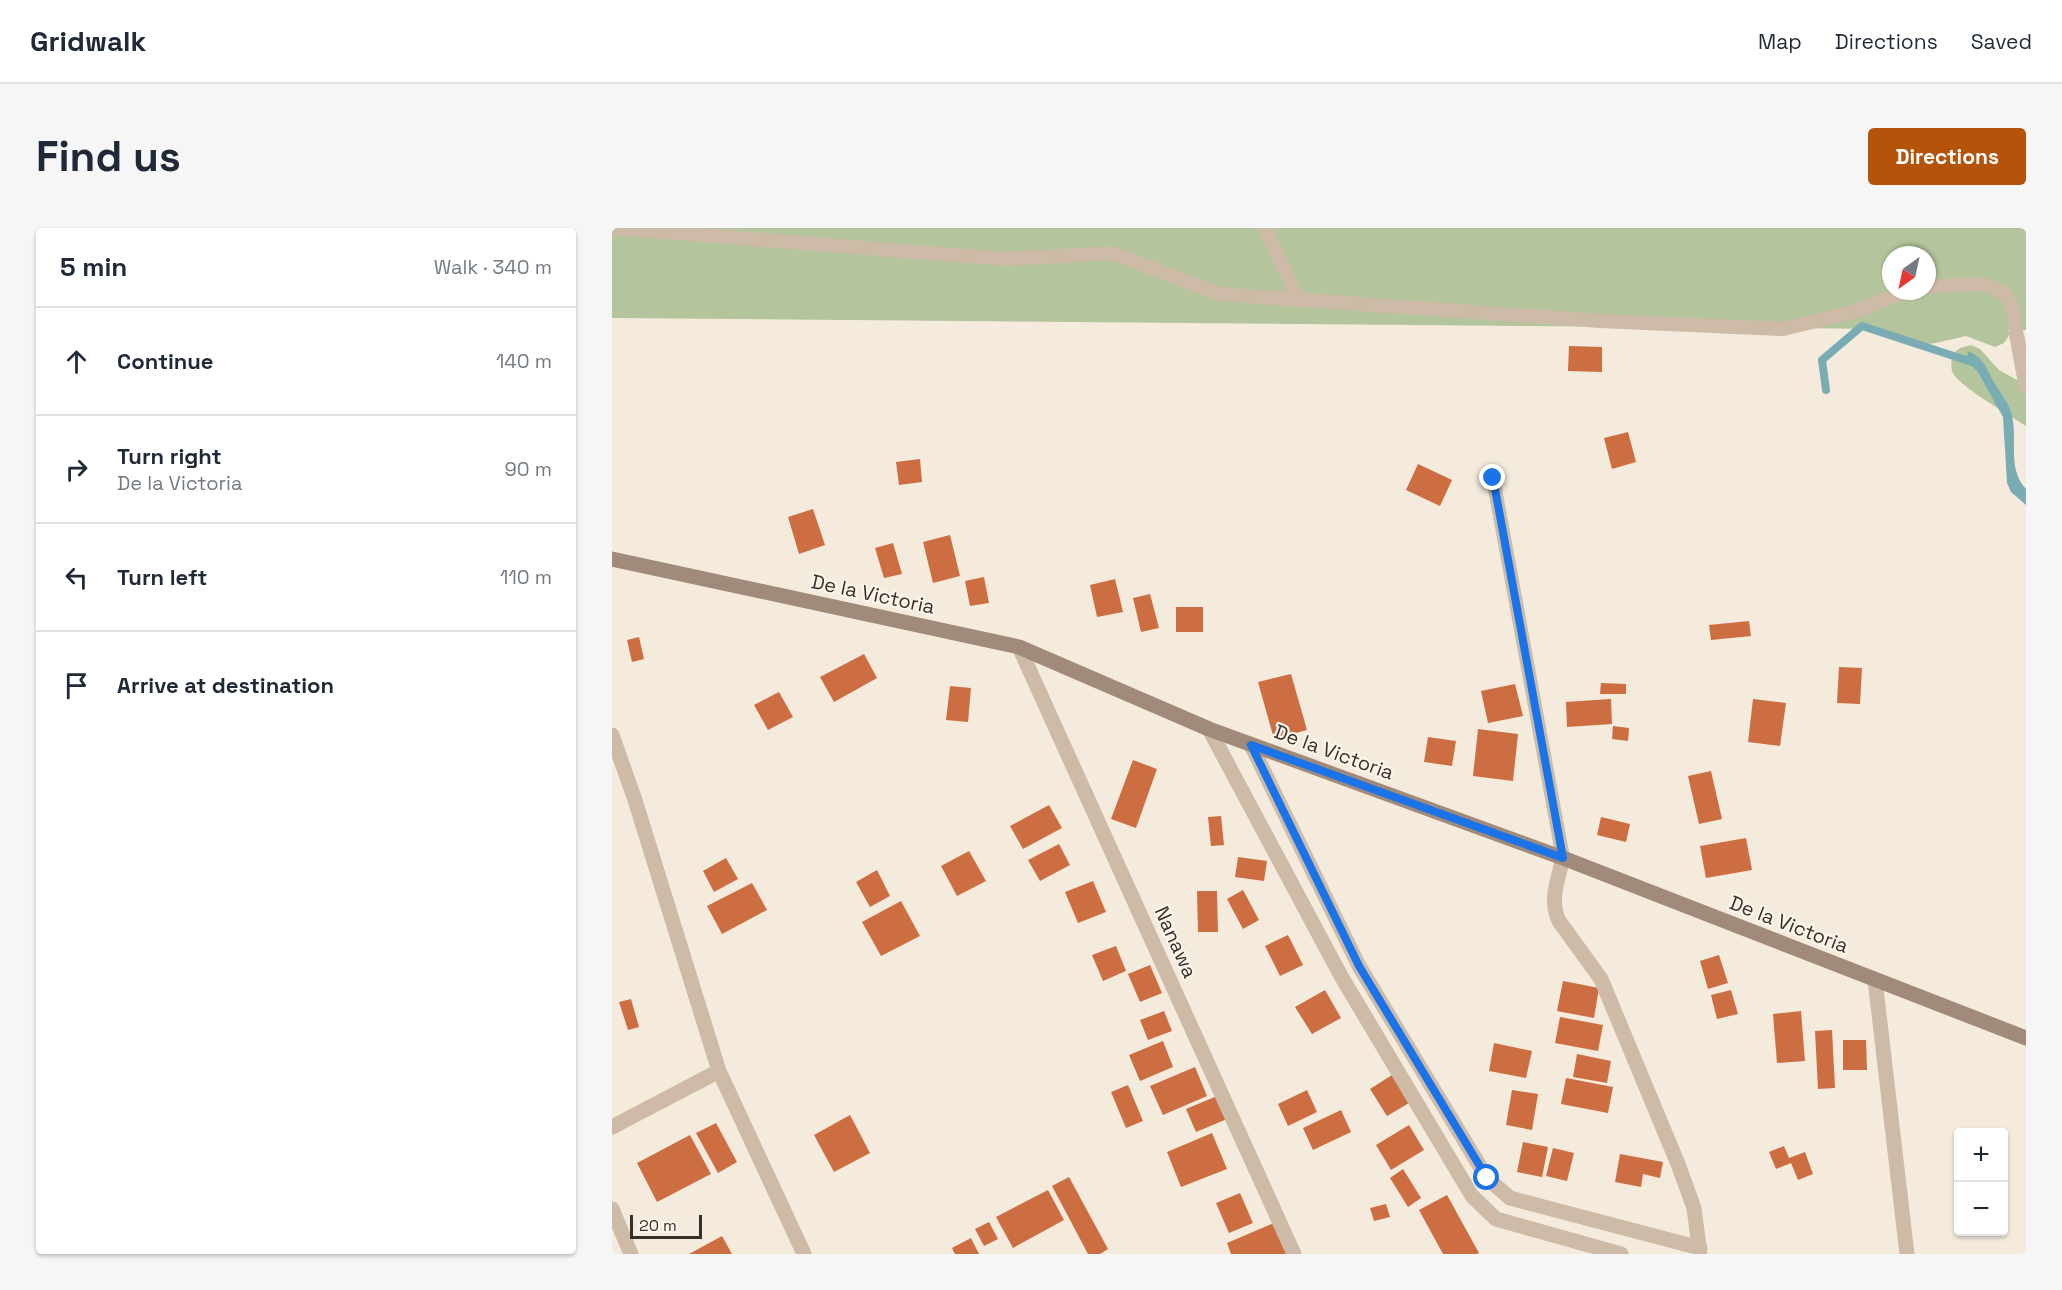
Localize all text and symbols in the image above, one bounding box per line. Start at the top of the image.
text: Gridwalk [30,23,146,59]
text: Map [1758,28,1802,55]
text: Directions [1835,28,1938,55]
text: Saved [1971,28,2032,55]
button: Directions [1868,128,2026,185]
text: Find us [36,130,181,183]
north arrow [1882,246,1936,300]
text: 5 min [60,250,127,284]
text: Walk · 340 m [434,254,552,280]
icon: ahead [60,345,93,378]
text: Continue [117,347,213,375]
text: 140 m [496,348,552,374]
text: Turn right [117,442,222,470]
icon: right [60,453,93,486]
text: 90 m [505,456,552,482]
route end [1479,464,1505,490]
text: De la Victoria [117,470,243,496]
icon: left [60,561,93,594]
text: Turn left [117,563,207,591]
text: 110 m [500,564,552,590]
street label: De la Victoria [809,568,937,620]
icon: arrive [60,669,93,702]
text: Arrive at destination [117,671,334,699]
street label: De la Victoria [1271,718,1397,786]
street label: De la Victoria [1726,889,1852,959]
street label: Nanawa [1149,902,1203,982]
map controls [1954,1128,2008,1236]
button: + [1954,1128,2008,1182]
route start [1473,1164,1499,1190]
button: − [1954,1182,2008,1236]
scale bar [630,1212,702,1240]
text: 20 m [639,1215,677,1236]

